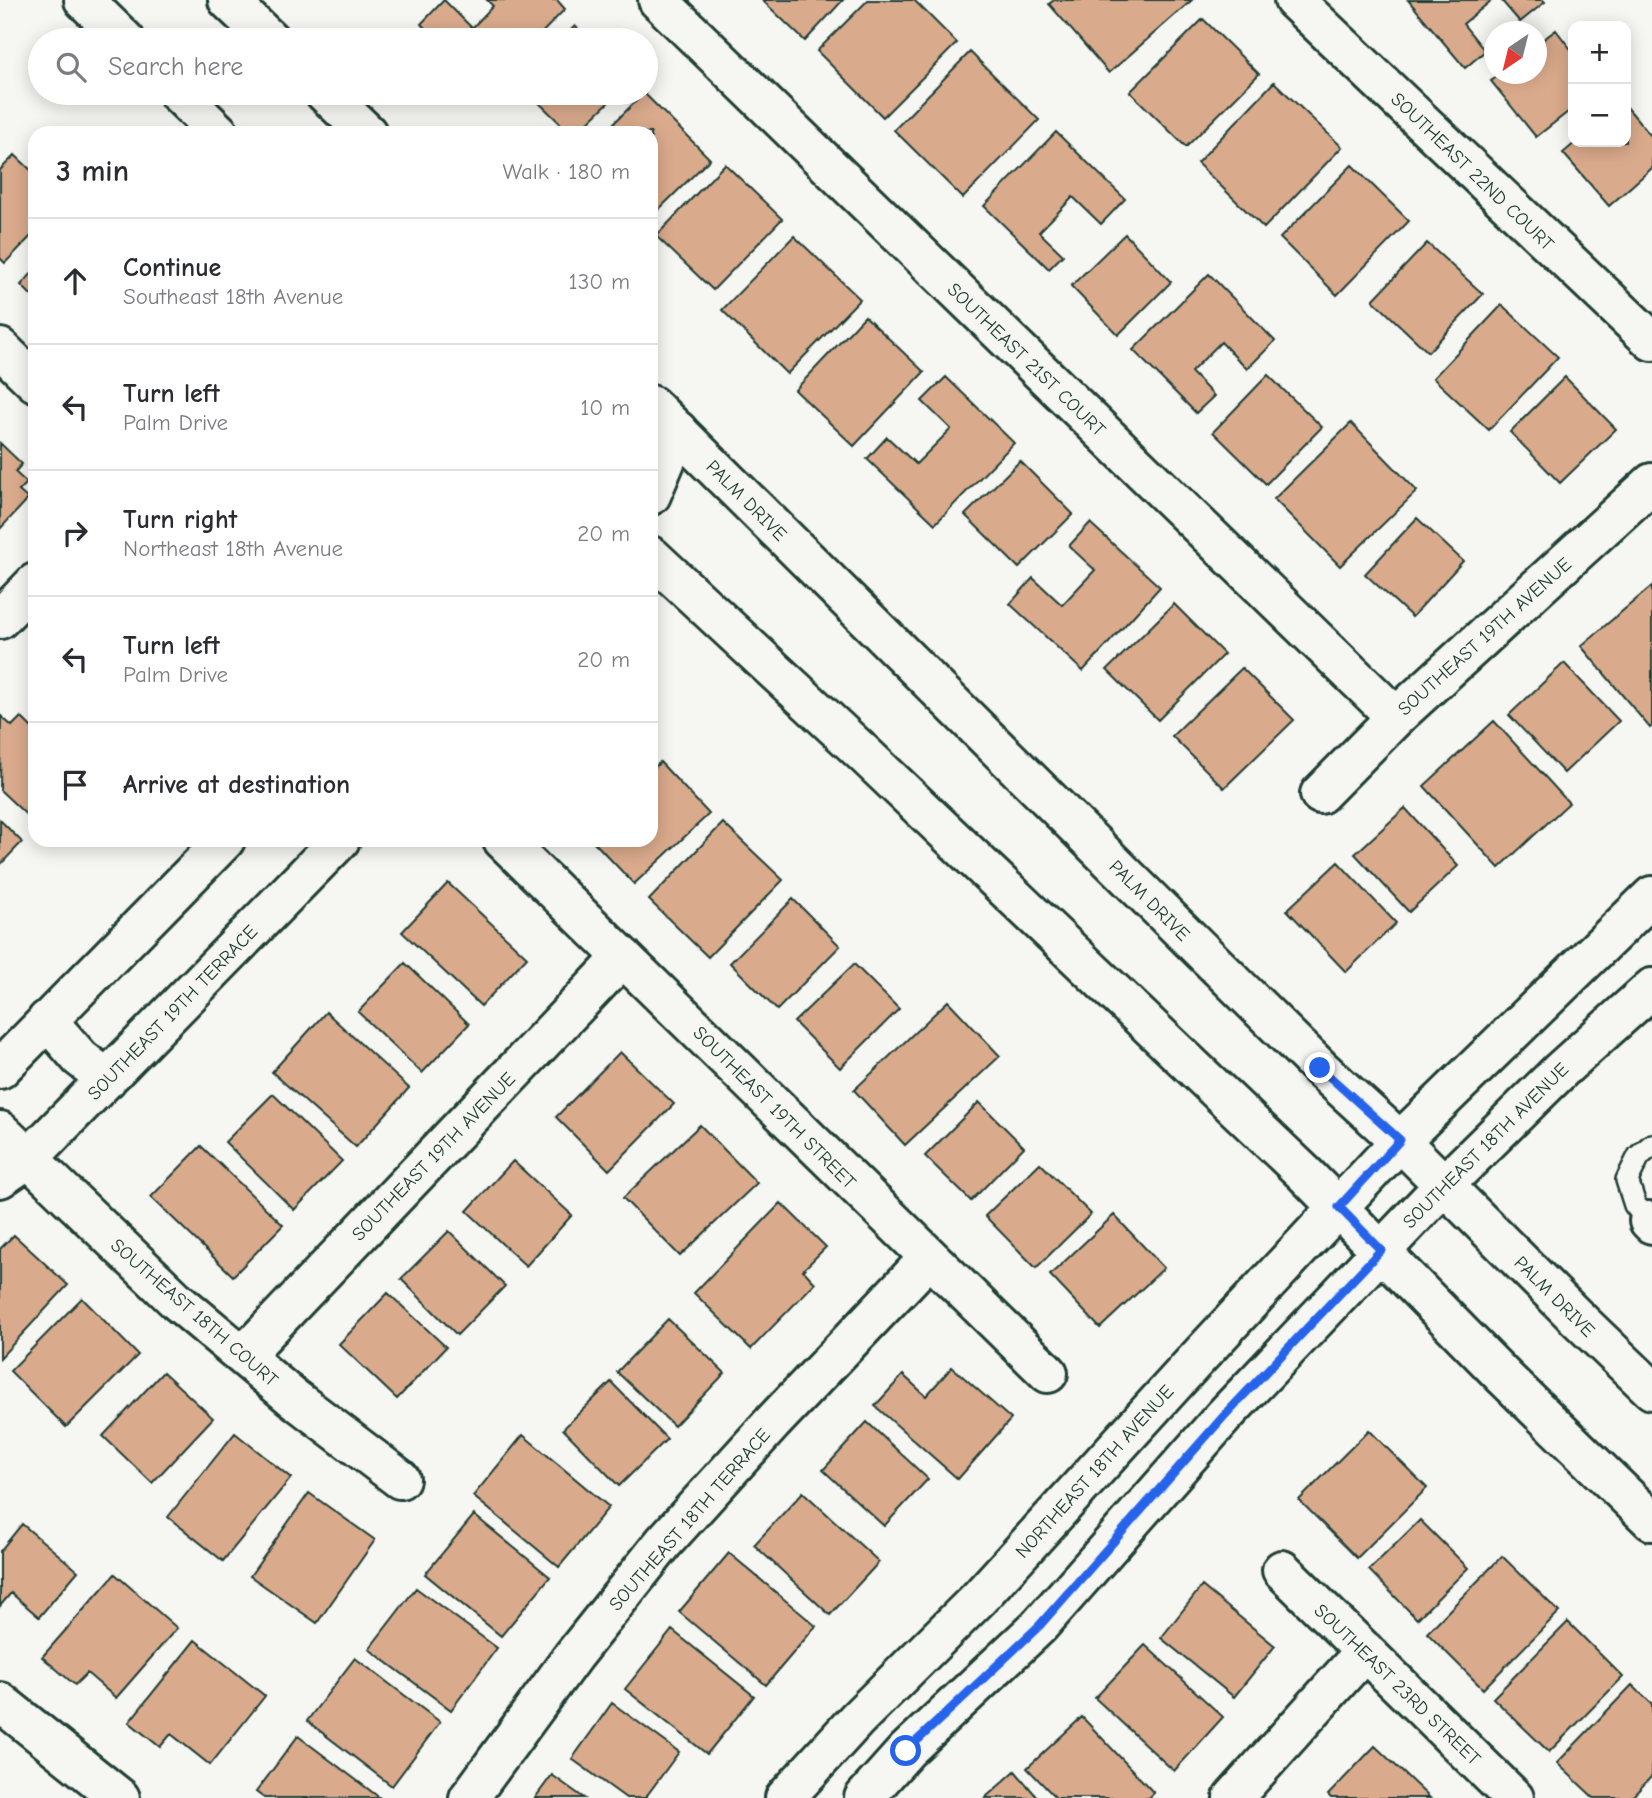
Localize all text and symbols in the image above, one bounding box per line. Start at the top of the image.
north arrow [1484,21,1547,84]
map controls [1568,21,1631,147]
button: + [1568,21,1631,84]
search box [28,28,658,105]
icon: search [52,48,90,86]
text: Search here [108,52,243,82]
button: − [1568,84,1631,147]
street label: SOUTHEAST 22ND COURT [1386,88,1558,255]
text: 3 min [56,154,129,189]
text: Walk · 180 m [503,158,630,185]
text: Continue [123,253,221,283]
icon: ahead [56,262,94,300]
text: 130 m [569,268,630,295]
street label: SOUTHEAST 21ST COURT [943,278,1110,441]
text: Southeast 18th Avenue [123,283,343,310]
text: Turn left [123,379,220,409]
icon: left [56,388,94,426]
text: 10 m [580,394,630,421]
text: Palm Drive [123,409,228,436]
street label: PALM DRIVE [701,456,791,546]
text: Turn right [123,505,237,535]
icon: right [56,514,94,552]
text: 20 m [577,520,630,547]
text: Northeast 18th Avenue [123,535,343,562]
street label: SOUTHEAST 19TH AVENUE [1394,553,1576,720]
text: Turn left [123,631,220,661]
icon: left [56,640,94,678]
text: 20 m [577,646,630,673]
text: Palm Drive [123,661,228,688]
icon: arrive [56,766,94,804]
text: Arrive at destination [123,770,350,800]
street label: PALM DRIVE [1104,856,1194,946]
street label: SOUTHEAST 19TH TERRACE [83,921,262,1105]
street label: SOUTHEAST 19TH STREET [688,1022,860,1194]
route end [1304,1052,1335,1083]
street label: SOUTHEAST 18TH AVENUE [1398,1058,1573,1233]
street label: SOUTHEAST 19TH AVENUE [348,1068,520,1245]
street label: SOUTHEAST 18TH COURT [106,1234,282,1391]
street label: PALM DRIVE [1509,1252,1599,1342]
street label: NORTHEAST 18TH AVENUE [1011,1381,1178,1563]
street label: SOUTHEAST 18TH TERRACE [605,1424,775,1615]
street label: SOUTHEAST 23RD STREET [1310,1600,1485,1770]
route start [890,1735,921,1766]

